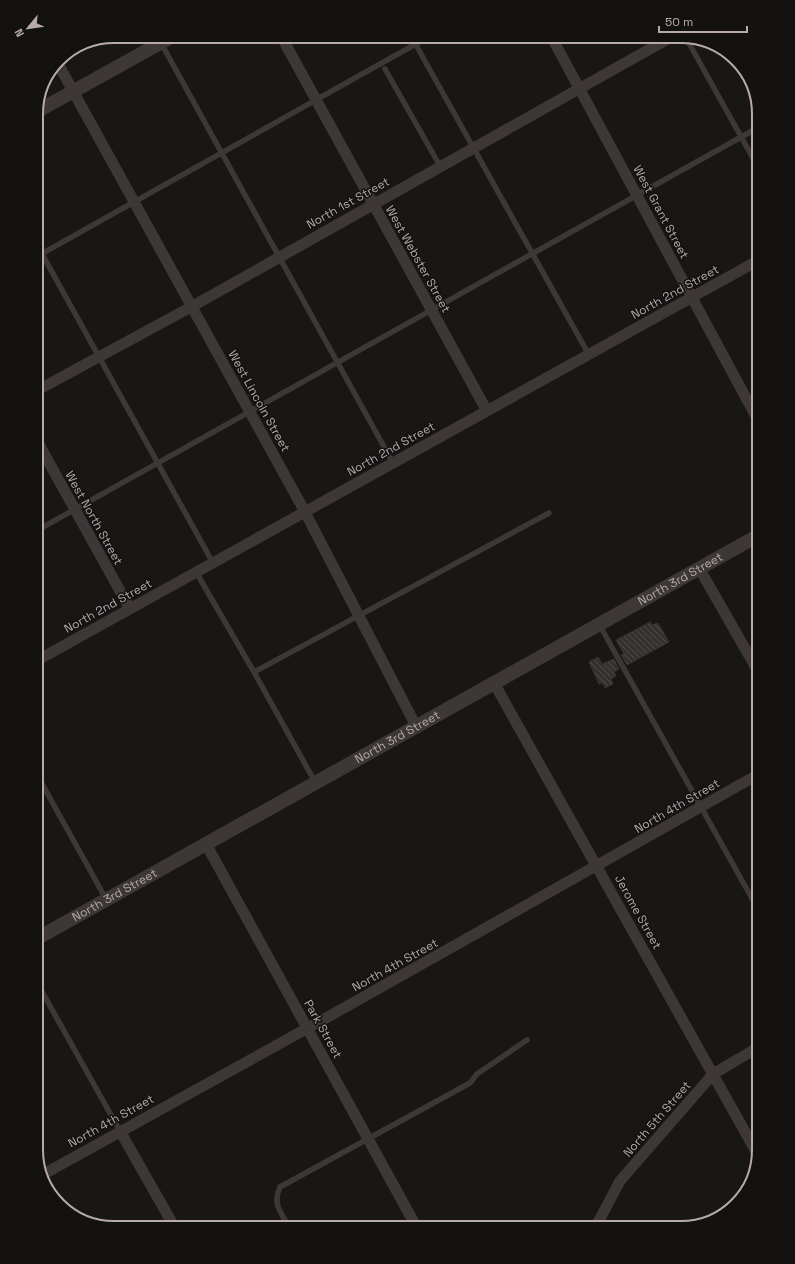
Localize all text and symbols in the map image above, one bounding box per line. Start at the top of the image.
north arrow [8,8,48,48]
scale bar [659,8,747,34]
text: 50 m [665,14,693,30]
text: N [11,26,27,39]
street label: West Grant Street [630,162,692,262]
street label: North 1st Street [304,174,392,232]
street label: West Webster Street [382,203,454,315]
street label: North 2nd Street [628,261,722,323]
street label: West Lincoln Street [224,347,294,455]
street label: North 2nd Street [344,418,438,480]
street label: West North Street [62,468,126,568]
street label: North 3rd Street [635,549,726,609]
street label: North 2nd Street [61,575,155,637]
street label: North 3rd Street [352,707,443,767]
street label: North 4th Street [631,775,723,837]
street label: North 3rd Street [69,865,160,925]
street label: Jerome Street [611,872,665,952]
street label: North 4th Street [349,935,441,995]
street label: Park Street [300,997,346,1061]
street label: North 5th Street [620,1078,694,1160]
street label: North 4th Street [65,1091,157,1151]

